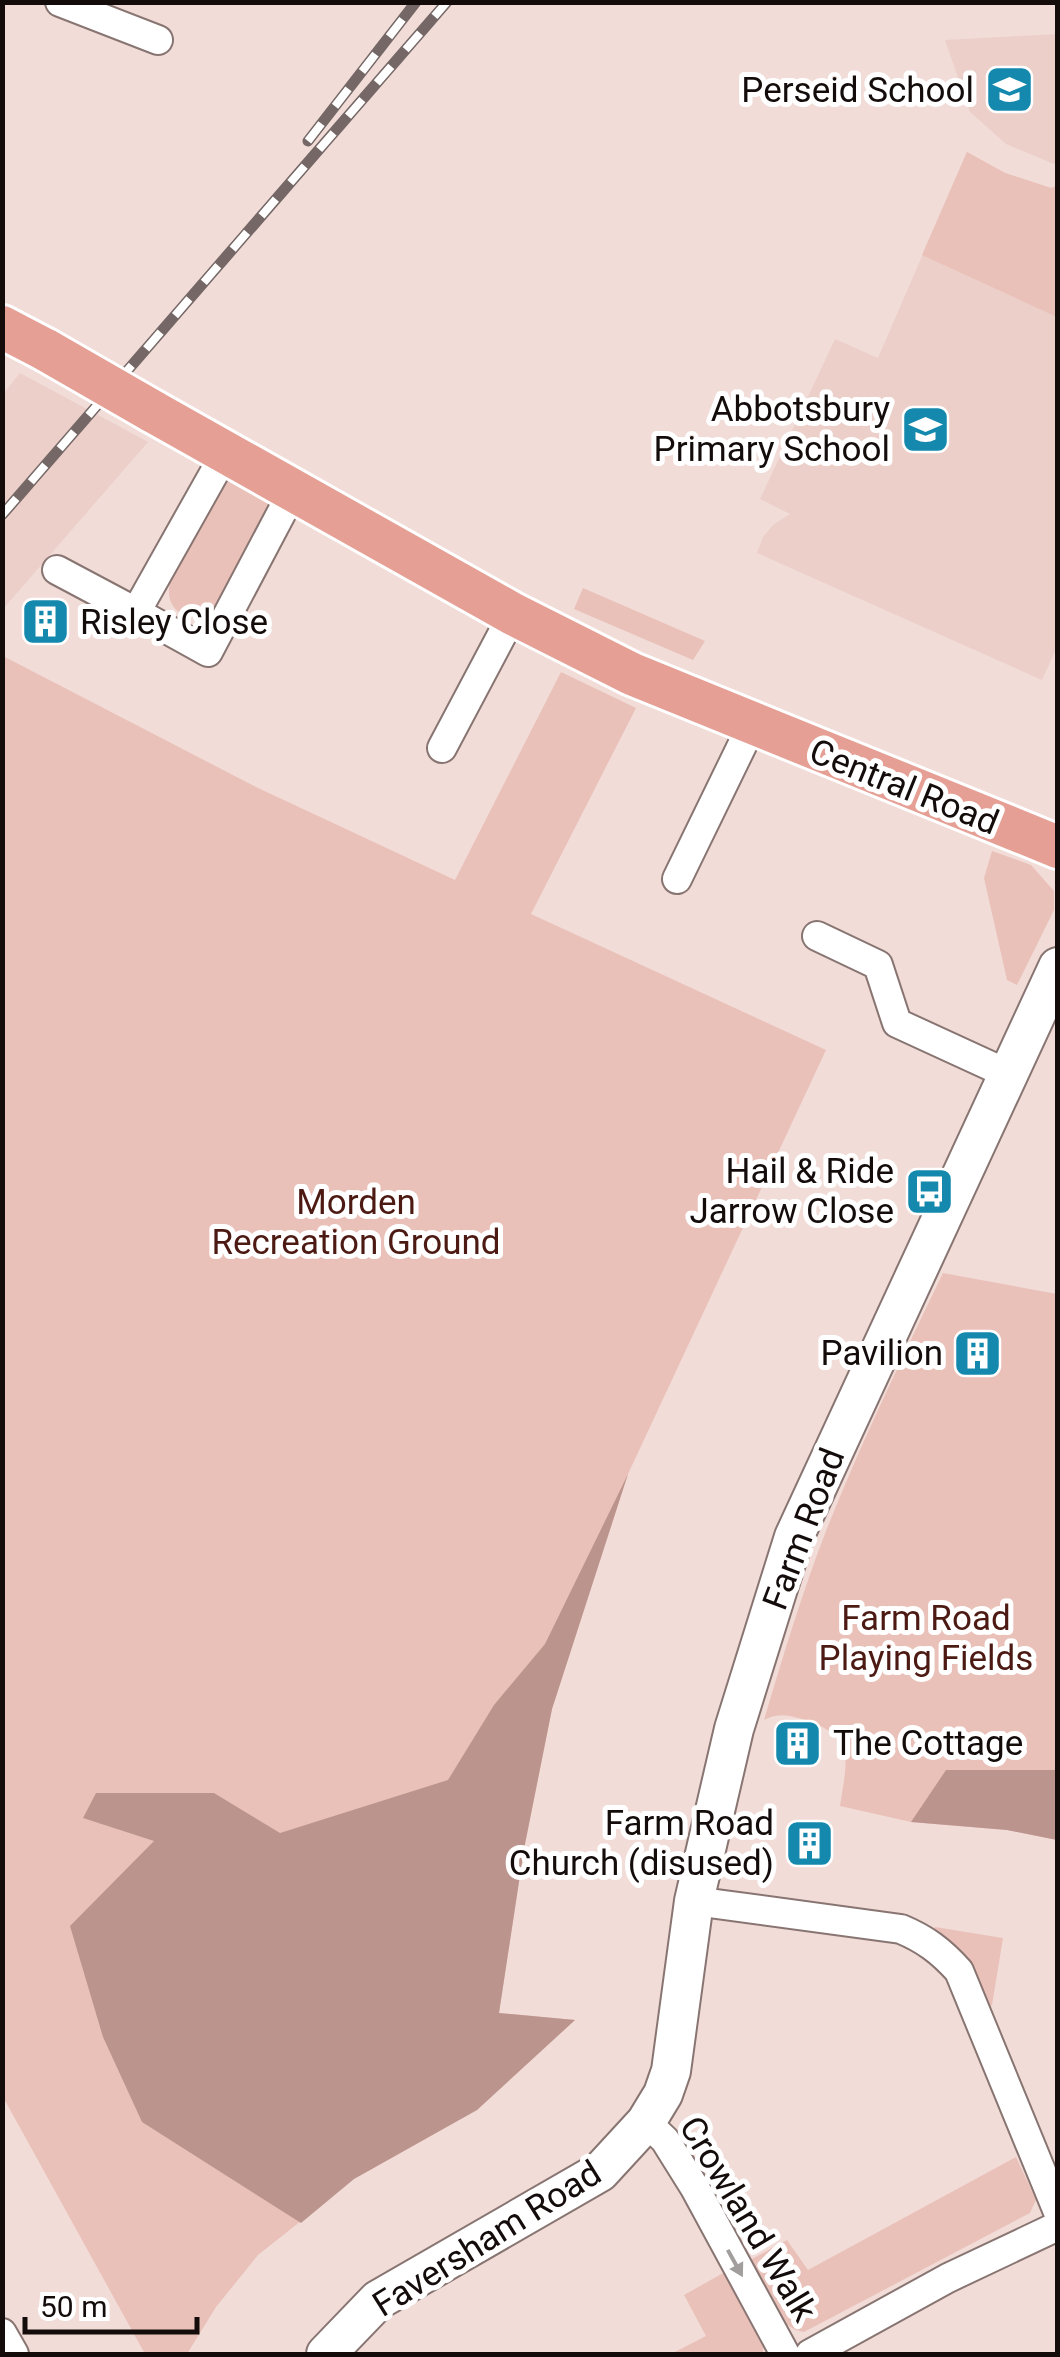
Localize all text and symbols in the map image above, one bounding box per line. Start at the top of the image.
school or university icon: Perseid School [983,64,1035,116]
place label: Perseid School [741,70,974,111]
place label: Abbotsbury Primary School [654,389,890,470]
school or university icon: Abbotsbury Primary School [899,403,951,455]
building icon: Risley Close [19,596,71,648]
place label: Risley Close [80,602,268,643]
street label: Central Road [804,731,1004,843]
place label: Hail & Ride Jarrow Close [689,1151,894,1232]
bus stop icon: Hail & Ride Jarrow Close [903,1165,955,1217]
park label: Morden Recreation Ground [211,1182,501,1263]
building icon: Pavilion [952,1327,1004,1379]
place label: Pavilion [821,1333,943,1374]
street label: Farm Road [755,1443,853,1615]
park label: Farm Road Playing Fields [819,1598,1033,1679]
building icon: The Cottage [772,1717,824,1769]
place label: The Cottage [833,1723,1023,1764]
place label: Farm Road Church (disused) [509,1803,774,1884]
building icon: Farm Road Church (disused) [783,1817,835,1869]
street label: Crowland Walk [671,2109,825,2329]
street label: Faversham Road [366,2153,608,2325]
one-way arrow [726,2249,744,2277]
scale bar [25,2272,198,2334]
text: 50 m [40,2289,107,2324]

